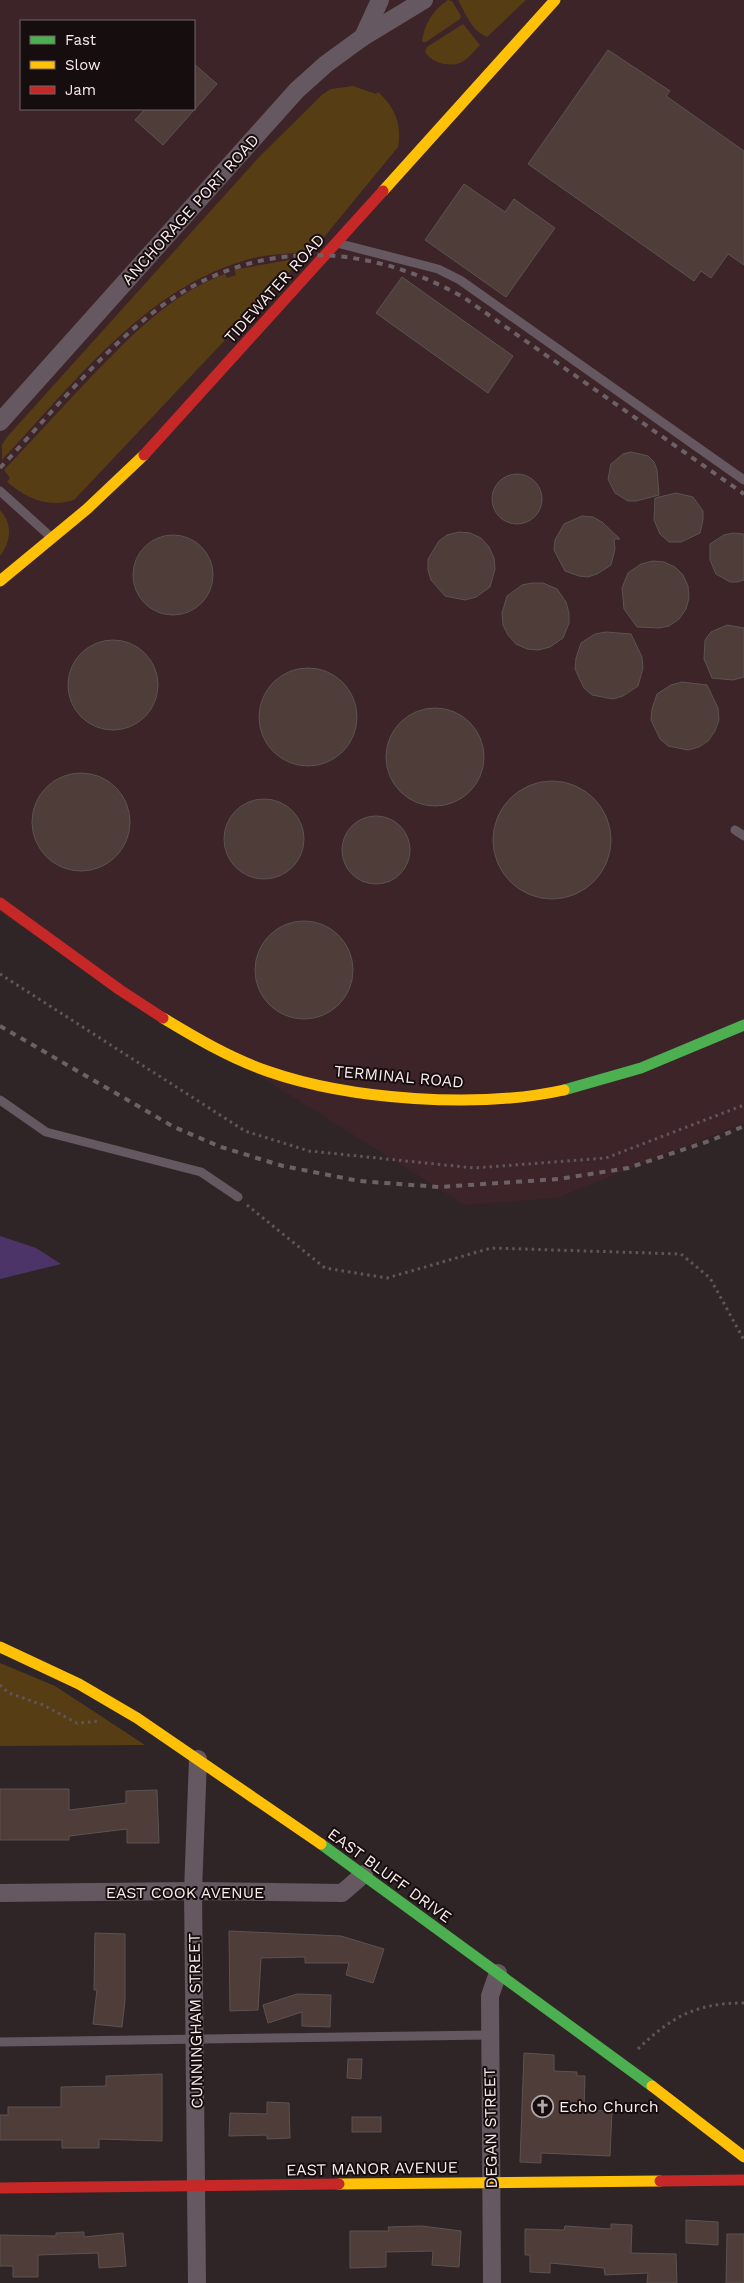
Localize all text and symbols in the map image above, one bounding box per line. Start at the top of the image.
legend [20,20,195,110]
text: Fast [65,31,97,49]
text: Slow [65,56,101,74]
text: Jam [65,81,96,99]
street label: ANCHORAGE PORT ROAD [118,130,263,289]
street label: TIDEWATER ROAD [220,230,328,347]
street label: TERMINAL ROAD [333,1061,465,1092]
street label: EAST BLUFF DRIVE [324,1824,455,1927]
street label: EAST COOK AVENUE [106,1883,264,1902]
street label: CUNNINGHAM STREET [184,1933,207,2109]
street label: DEGAN STREET [480,2067,501,2189]
church icon: Echo Church [531,2094,555,2118]
place label: Echo Church [559,2097,659,2116]
street label: EAST MANOR AVENUE [286,2158,458,2179]

